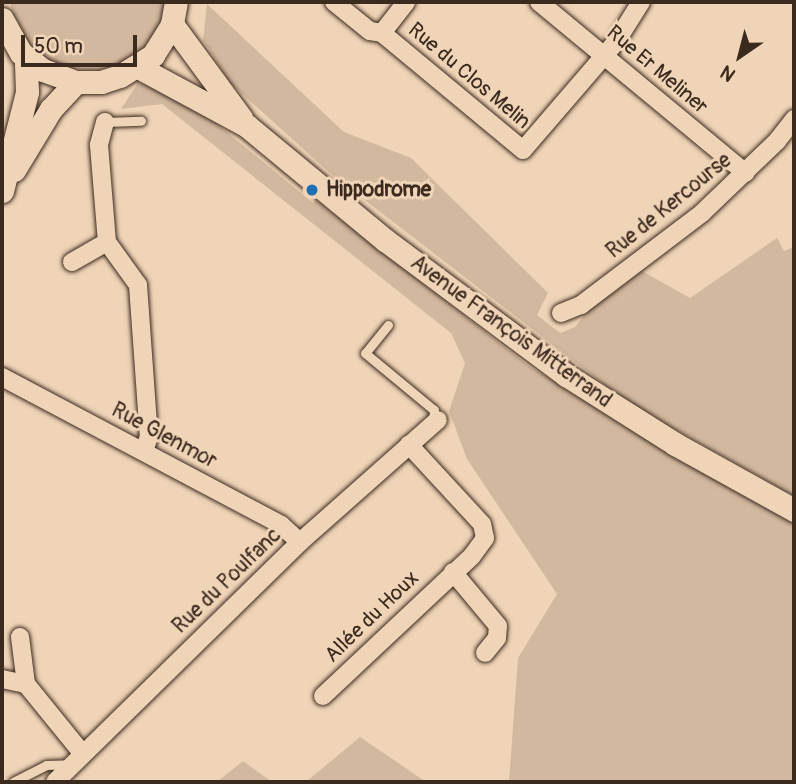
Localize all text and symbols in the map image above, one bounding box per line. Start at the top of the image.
street label: Rue du Clos Melin [403,17,535,135]
street label: Rue Er Meliner [601,20,713,120]
scale bar [24,21,140,65]
north arrow [705,21,775,91]
text: 50 m [34,33,83,60]
text: N [716,60,740,87]
street label: Rue de Kercourse [602,148,736,264]
place label: Hippodrome [326,177,431,203]
marker: Hippodrome [304,182,320,198]
street label: Avenue François Mitterrand [405,251,617,413]
street label: Rue Glenmor [107,398,221,474]
street label: Rue du Poulfanc [168,523,286,639]
street label: Allée du Houx [320,566,424,668]

